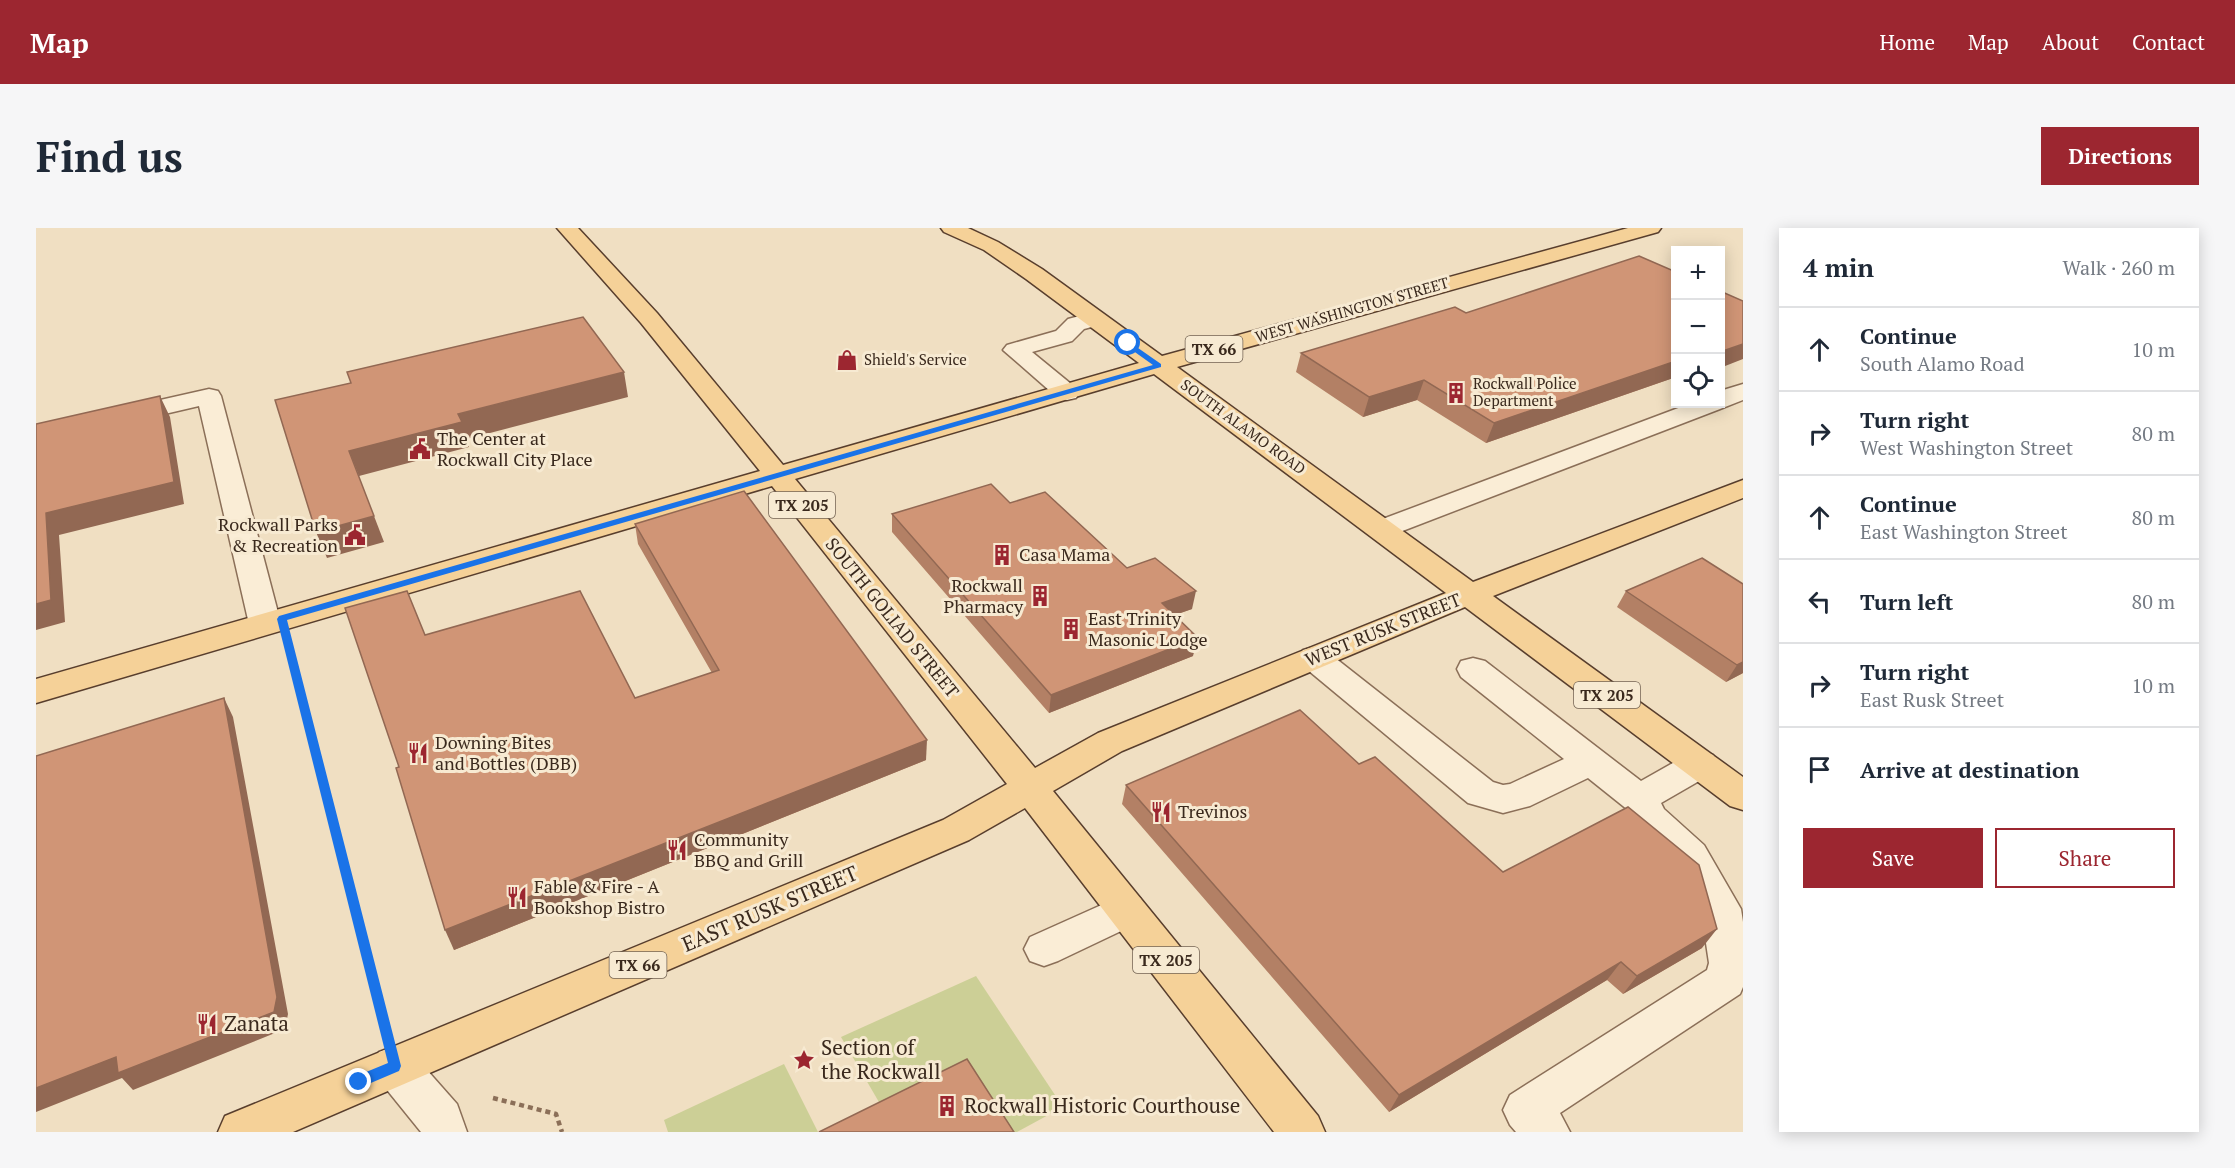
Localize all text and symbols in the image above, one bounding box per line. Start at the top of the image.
text: Map [30,24,89,61]
text: Home [1879,28,1935,56]
text: Map [1968,28,2009,56]
text: About [2042,28,2099,56]
text: Contact [2132,28,2205,56]
button: Directions [2041,127,2199,185]
text: Find us [36,128,183,184]
map controls [1671,246,1725,408]
button: + [1671,246,1725,300]
text: 4 min [1803,250,1874,284]
text: Walk · 260 m [2063,254,2175,281]
street label: WEST WASHINGTON STREET [1253,272,1451,346]
button: − [1671,300,1725,354]
text: Continue [1860,321,1957,350]
route start [1114,329,1140,355]
icon: ahead [1803,333,1836,366]
road number: TX 66 [1186,336,1242,362]
text: 10 m [2132,336,2175,363]
shop icon: Shield's Service [835,348,859,372]
place label: Shield's Service [864,349,967,369]
text: South Alamo Road [1860,350,2024,377]
button: locate [1671,354,1725,408]
place label: Rockwall Police Department [1473,373,1577,410]
street label: SOUTH ALAMO ROAD [1177,374,1310,478]
building icon: Rockwall Police Department [1444,381,1468,405]
text: Turn right [1860,405,1969,434]
icon: right [1803,417,1836,450]
text: 80 m [2132,420,2175,447]
place label: The Center at Rockwall City Place [437,426,593,471]
text: West Washington Street [1860,434,2073,461]
public building icon: The Center at Rockwall City Place [408,437,432,461]
text: Continue [1860,489,1957,518]
road number: TX 205 [769,492,835,518]
icon: ahead [1803,501,1836,534]
text: 80 m [2132,504,2175,531]
place label: Rockwall Parks & Recreation [218,512,338,557]
text: East Washington Street [1860,518,2068,545]
public building icon: Rockwall Parks & Recreation [343,523,367,547]
street label: SOUTH GOLIAD STREET [821,532,965,702]
place label: Casa Mama [1019,542,1110,566]
building icon: Casa Mama [990,543,1014,567]
place label: Rockwall Pharmacy [944,573,1024,618]
building icon: Rockwall Pharmacy [1028,584,1052,608]
icon: left [1803,585,1836,618]
street label: WEST RUSK STREET [1301,587,1464,671]
text: Turn left [1860,587,1953,616]
text: 80 m [2132,588,2175,615]
place label: East Trinity Masonic Lodge [1088,606,1208,651]
building icon: East Trinity Masonic Lodge [1059,617,1083,641]
text: Turn right [1860,657,1969,686]
icon: right [1803,669,1836,702]
text: 10 m [2132,672,2175,699]
road number: TX 205 [1574,682,1640,708]
text: East Rusk Street [1860,686,2004,713]
place label: Downing Bites and Bottles (DBB) [435,730,577,775]
restaurant icon: Downing Bites and Bottles (DBB) [406,741,430,765]
icon: arrive [1803,753,1836,786]
text: Arrive at destination [1860,755,2079,784]
place label: Trevinos [1178,799,1247,823]
restaurant icon: Trevinos [1149,800,1173,824]
place label: Community BBQ and Grill [694,827,804,872]
button: Save [1803,828,1983,888]
button: Share [1995,828,2175,888]
restaurant icon: Community BBQ and Grill [665,838,689,862]
street label: EAST RUSK STREET [677,858,862,958]
place label: Fable & Fire - A Bookshop Bistro [534,874,665,919]
restaurant icon: Fable & Fire - A Bookshop Bistro [505,885,529,909]
road number: TX 205 [1133,947,1199,973]
road number: TX 66 [610,952,666,978]
place label: Zanata [224,1009,289,1037]
restaurant icon: Zanata [195,1012,219,1036]
place label: Section of the Rockwall [821,1033,941,1085]
place icon: Section of the Rockwall [792,1048,816,1072]
route end [345,1068,371,1094]
place label: Rockwall Historic Courthouse [964,1091,1240,1119]
building icon: Rockwall Historic Courthouse [935,1094,959,1118]

